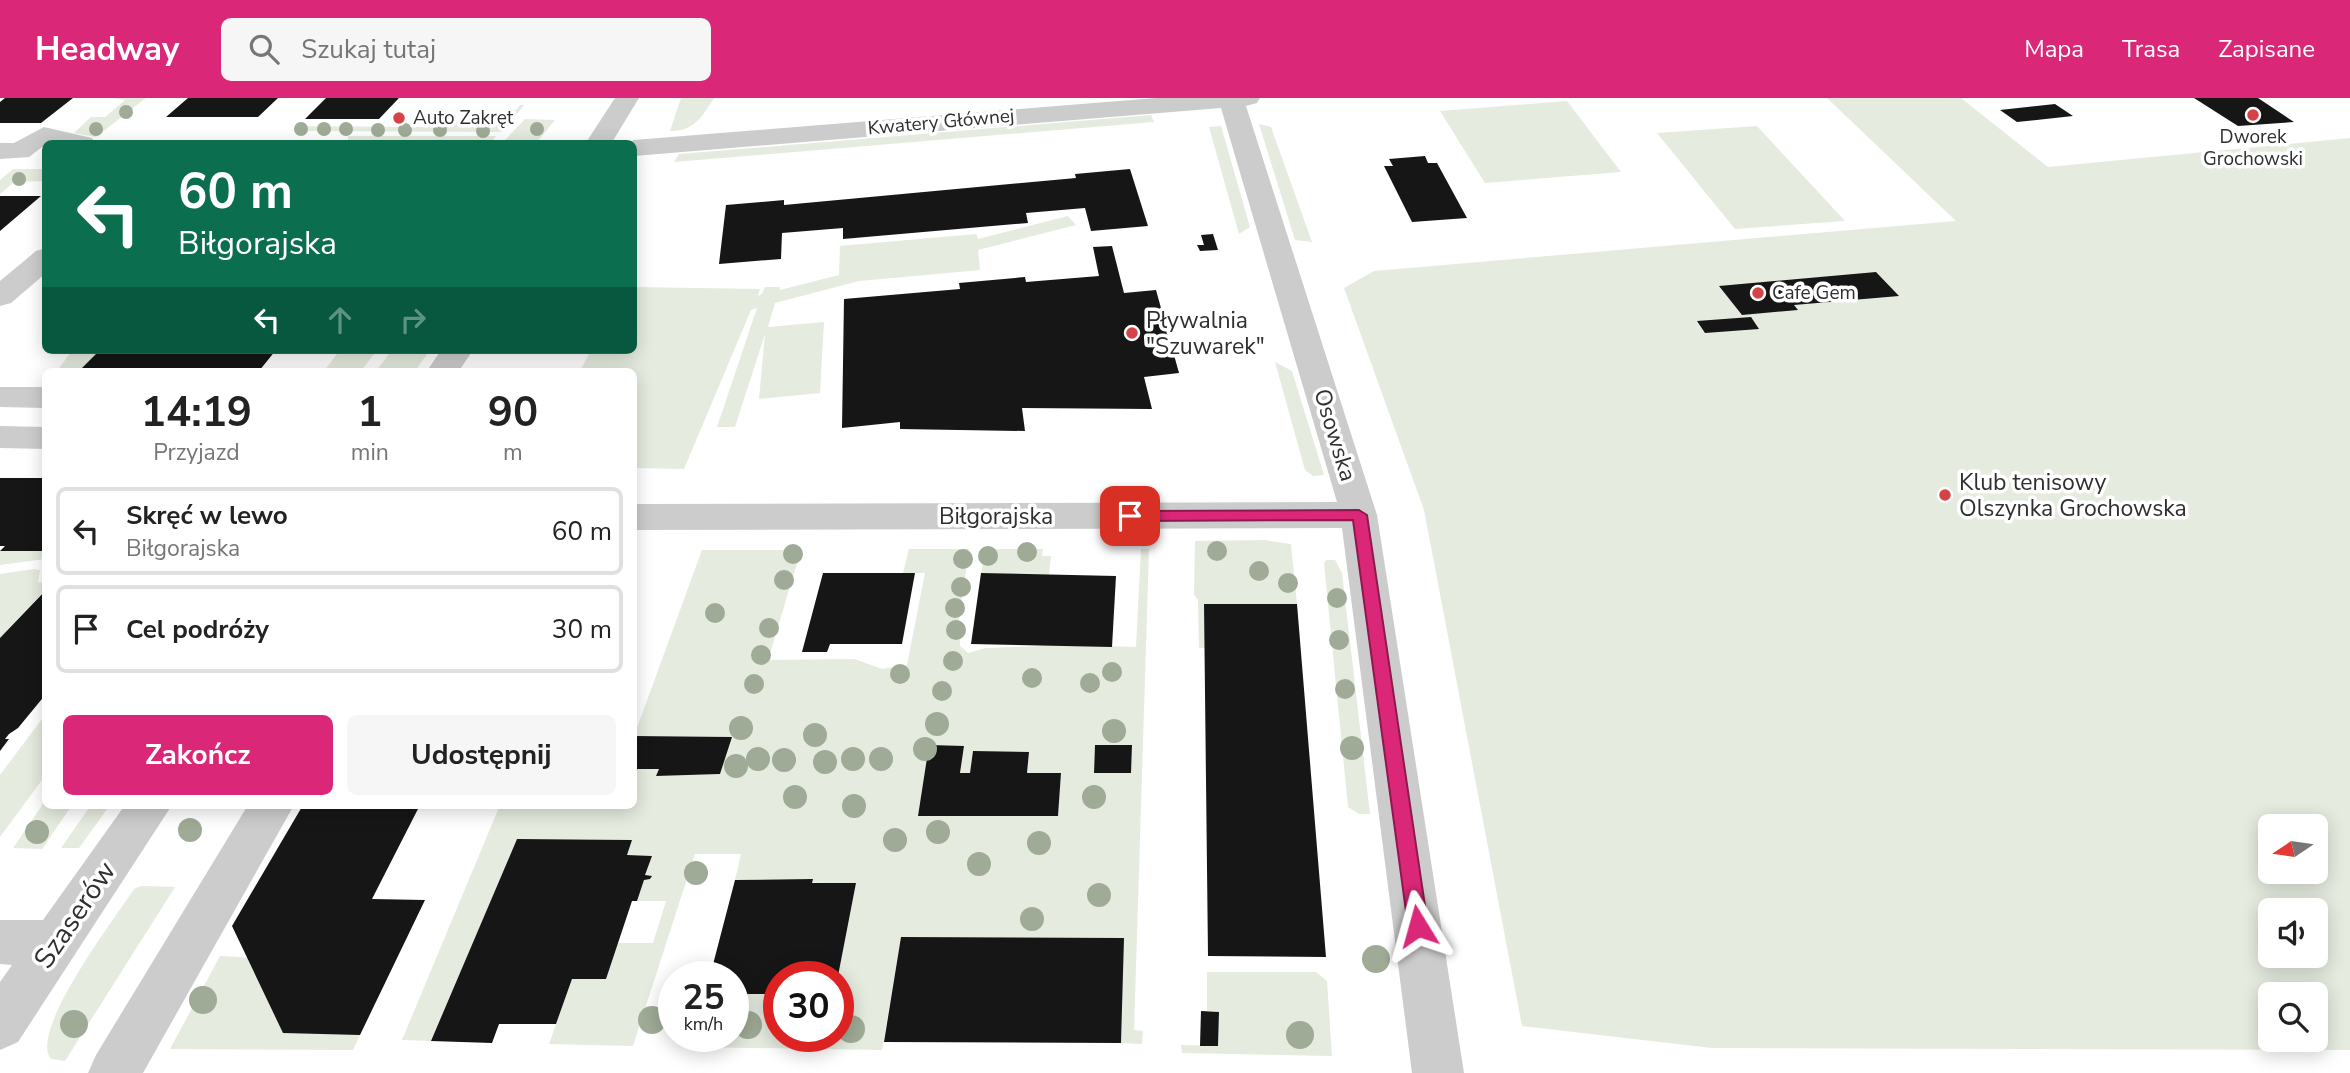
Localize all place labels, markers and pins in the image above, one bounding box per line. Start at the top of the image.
place label: Auto Zakręt [413,105,514,131]
marker: Dworek Grochowski [2245,107,2261,123]
marker: Auto Zakręt [391,110,407,126]
place label: Dworek Grochowski [2203,124,2303,172]
place label: Cafe Gem [1772,280,1856,306]
marker: Cafe Gem [1750,285,1766,301]
place label: Pływalnia "Szuwarek" [1146,305,1265,362]
marker: Pływalnia "Szuwarek" [1124,325,1140,341]
place label: Klub tenisowy Olszynka Grochowska [1959,467,2187,524]
pin [1100,486,1160,546]
marker: Klub tenisowy Olszynka Grochowska [1937,487,1953,503]

